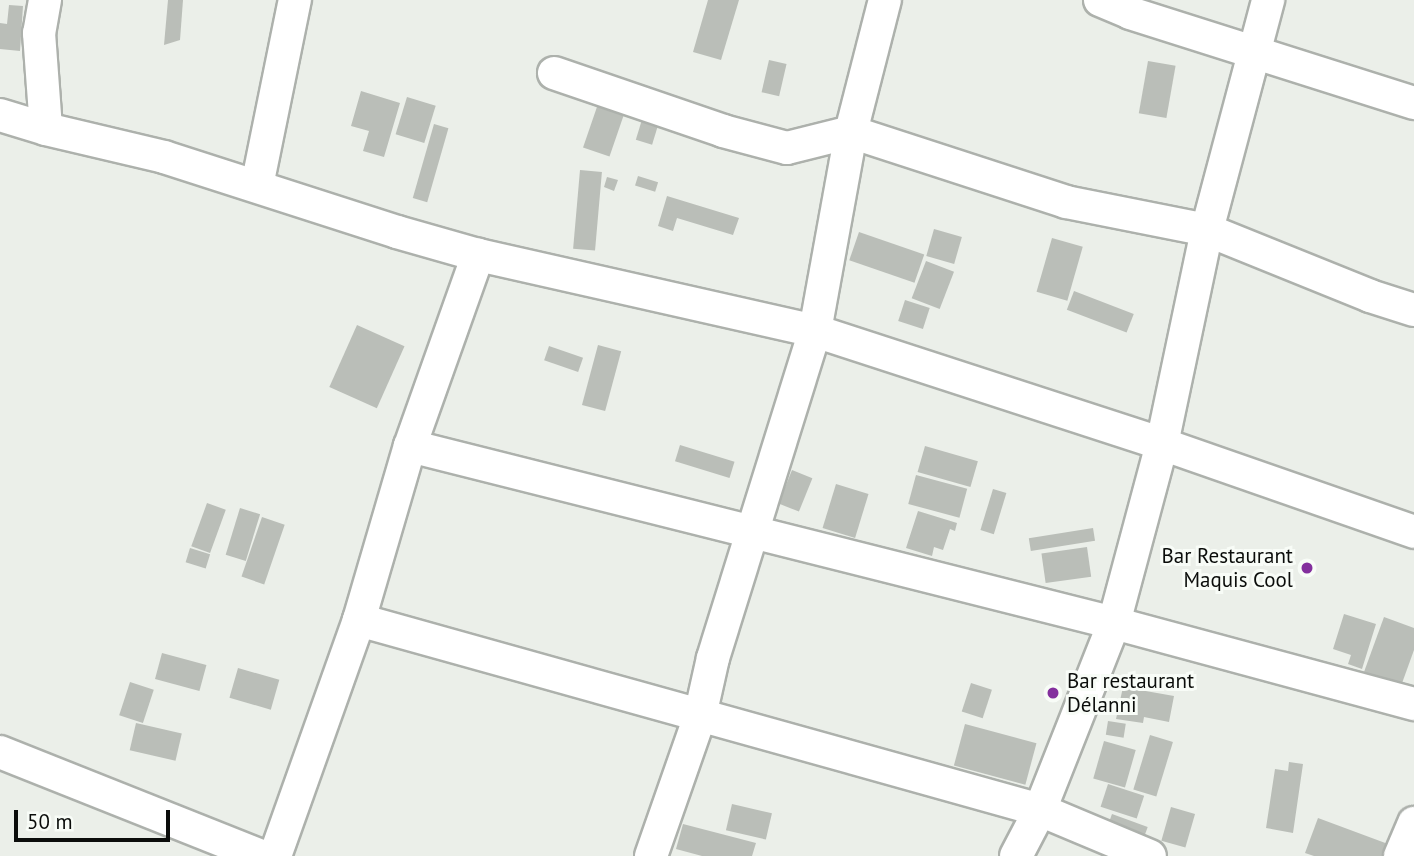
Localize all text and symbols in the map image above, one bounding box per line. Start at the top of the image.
place label: Bar Restaurant Maquis Cool [1162,543,1293,593]
marker: Bar Restaurant Maquis Cool [1299,560,1315,576]
place label: Bar restaurant Délanni [1067,668,1194,718]
marker: Bar restaurant Délanni [1045,685,1061,701]
scale bar [18,796,173,840]
text: 50 m [27,808,73,835]

